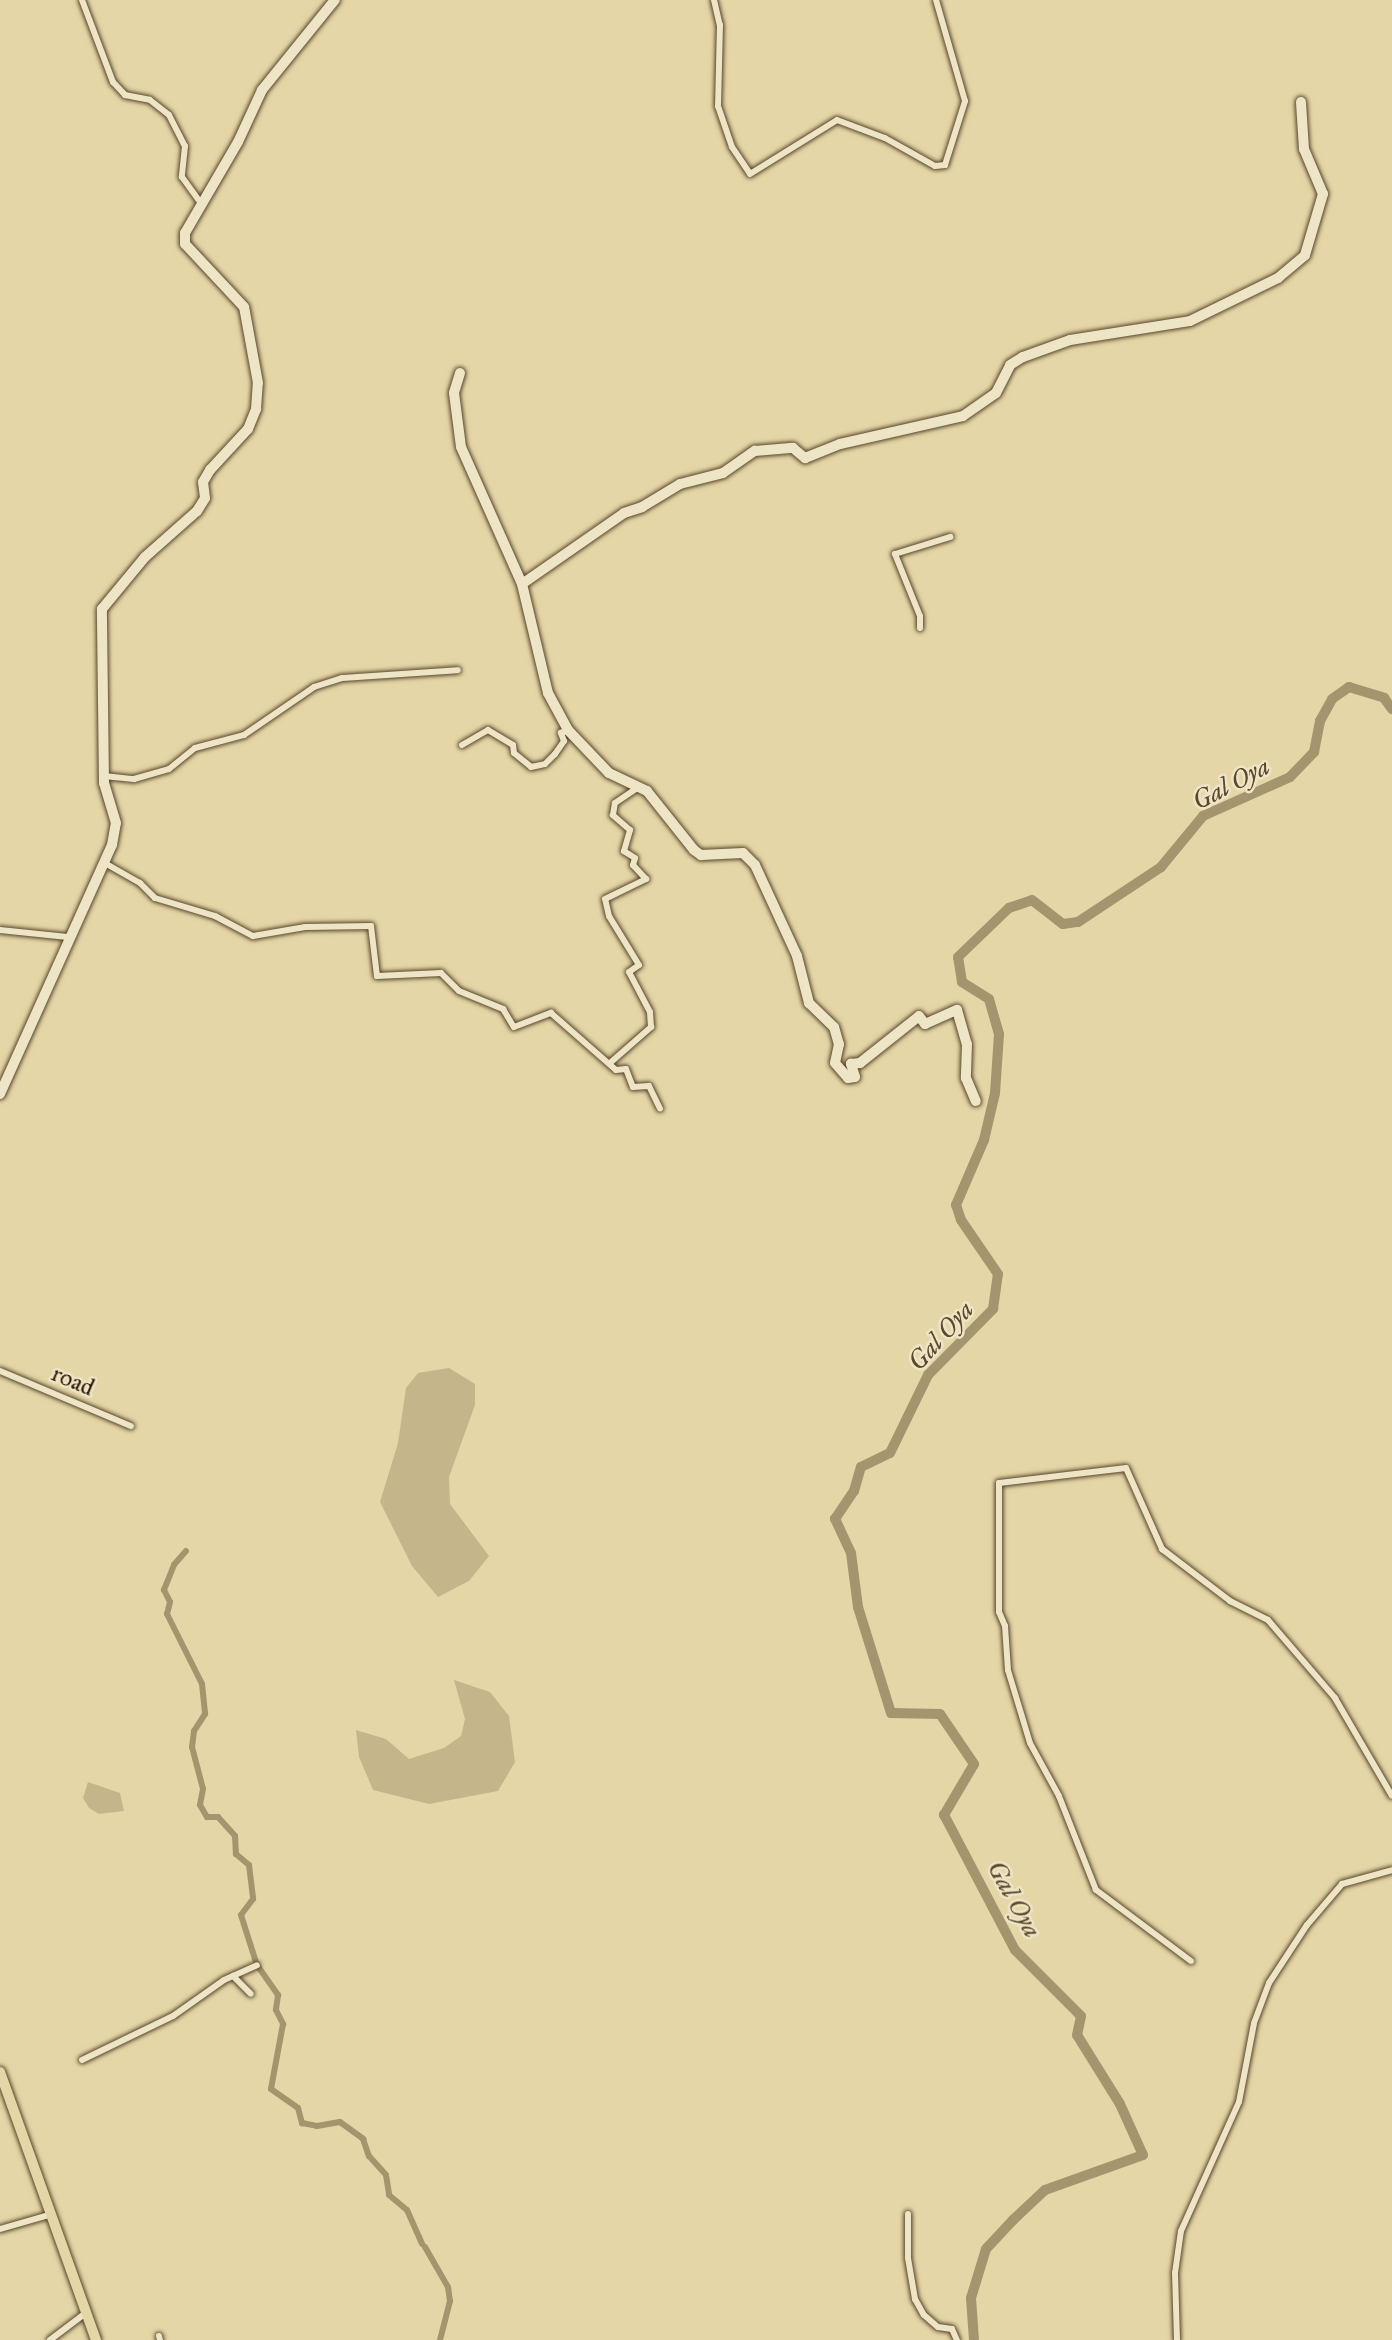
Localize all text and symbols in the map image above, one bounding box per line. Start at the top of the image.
water label: Gal Oya [1187,751,1275,817]
water label: Gal Oya [902,1295,980,1377]
street label: road [47,1359,99,1403]
water label: Gal Oya [980,1855,1048,1943]

